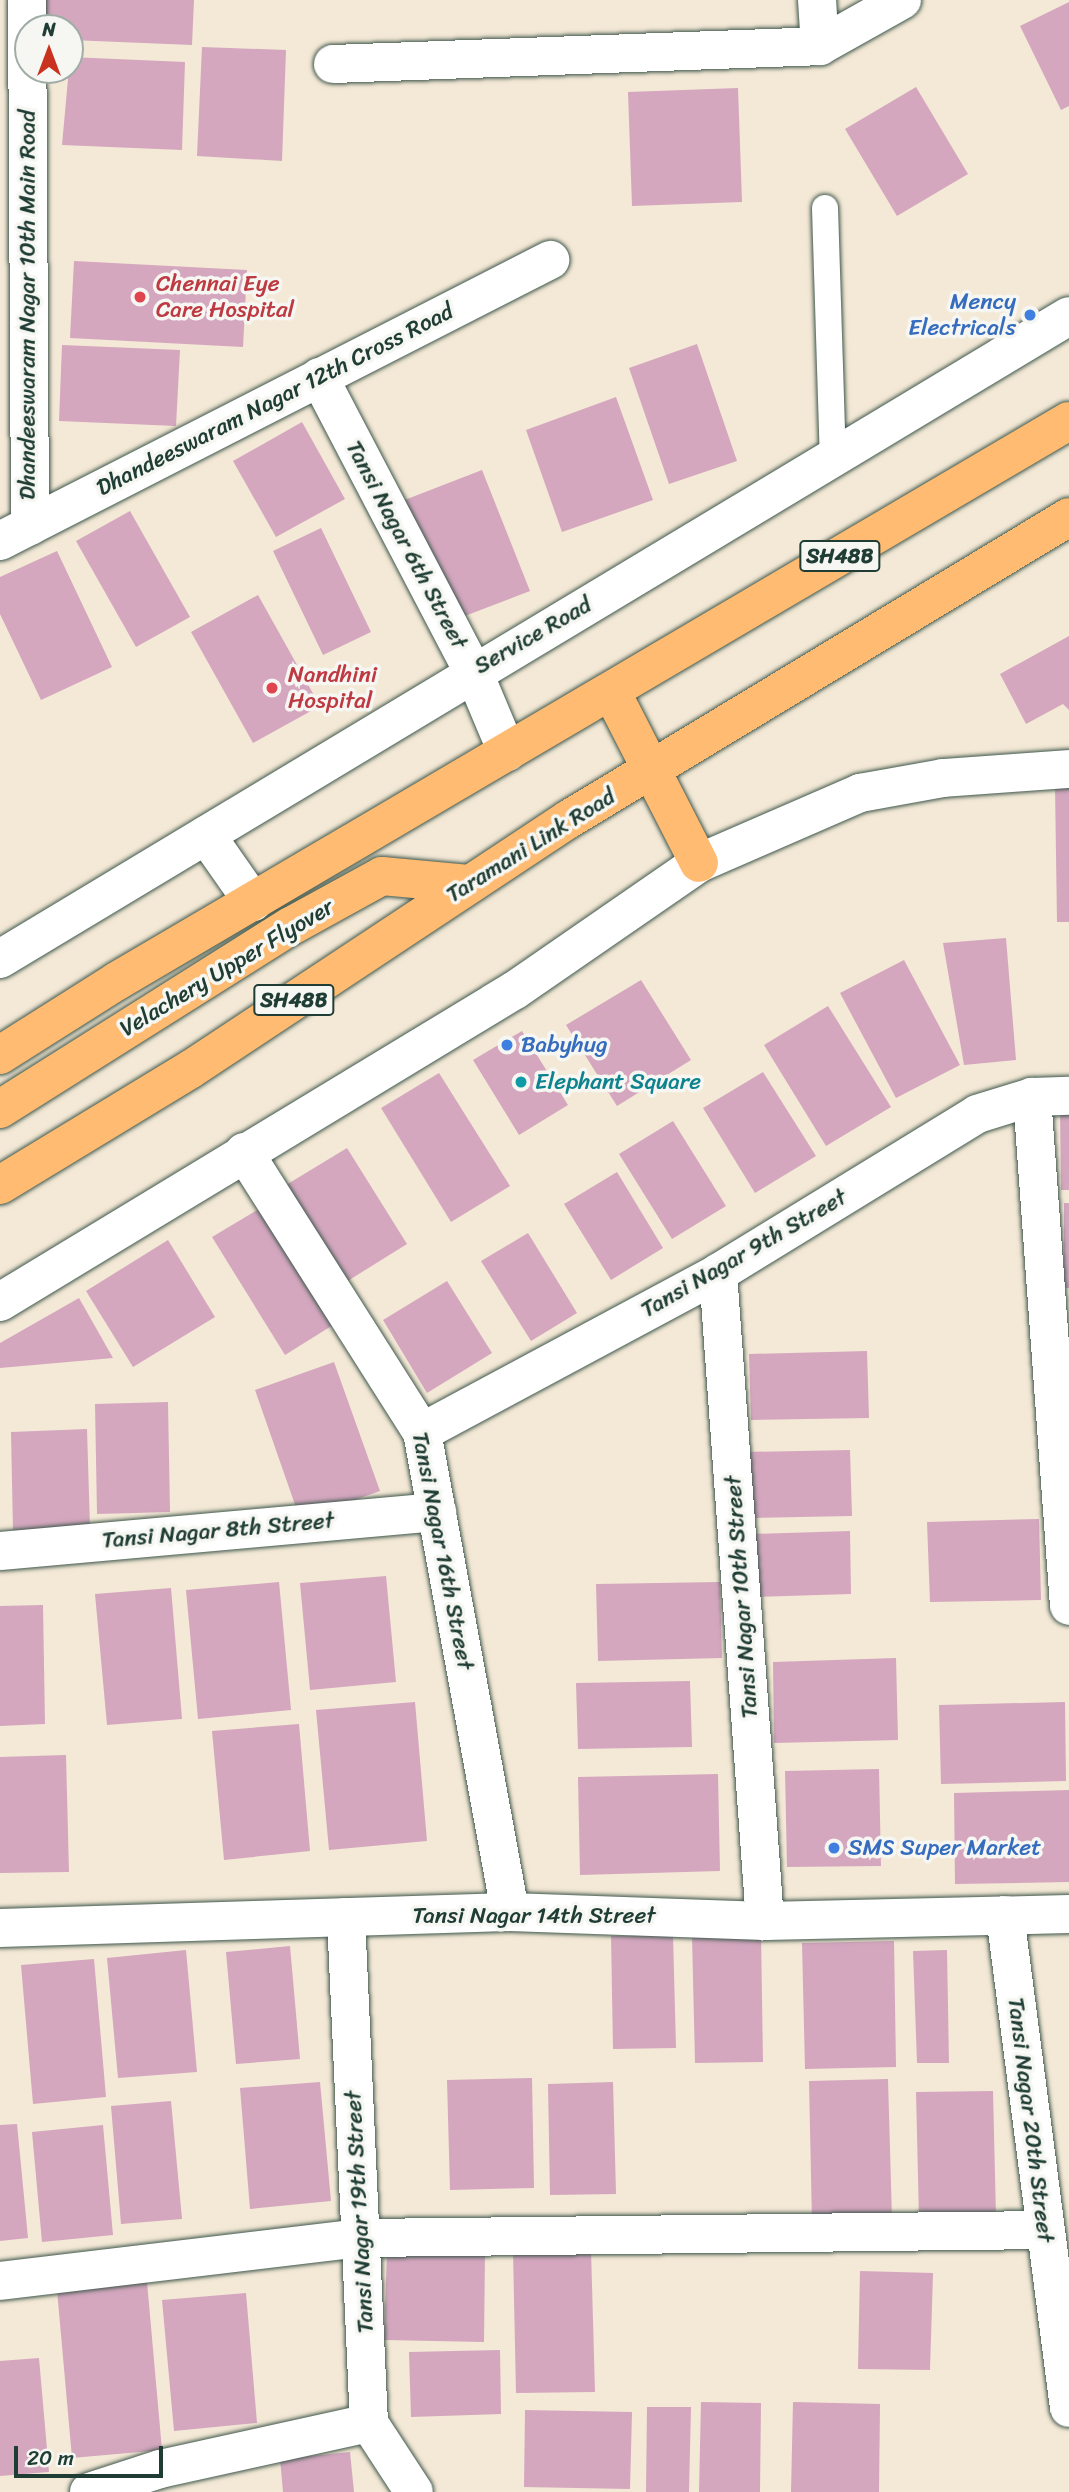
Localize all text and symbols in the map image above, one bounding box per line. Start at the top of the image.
text: N [42,13,56,46]
north arrow [14,14,84,84]
street label: Dhandeeswaram Nagar 10th Main Road [14,110,42,500]
place label: Chennai Eye Care Hospital [156,270,294,324]
marker: Chennai Eye Care Hospital [130,287,150,307]
place label: Mency Electricals [908,288,1016,342]
street label: Dhandeeswaram Nagar 12th Cross Road [93,298,457,502]
marker: Mency Electricals [1022,307,1038,323]
street label: Tansi Nagar 6th Street [339,436,473,654]
road number: SH48B [798,538,882,574]
street label: Service Road [470,591,596,681]
place label: Nandhini Hospital [288,661,377,715]
marker: Nandhini Hospital [262,678,282,698]
street label: Taramani Link Road [441,783,621,909]
street label: Velachery Upper Flyover [115,893,339,1043]
road number: SH48B [252,982,336,1018]
place label: Babyhug [521,1031,608,1059]
marker: Babyhug [499,1037,515,1053]
place label: Elephant Square [535,1068,700,1096]
marker: Elephant Square [513,1074,529,1090]
street label: Tansi Nagar 9th Street [636,1184,852,1324]
street label: Tansi Nagar 16th Street [405,1430,479,1672]
street label: Tansi Nagar 10th Street [720,1475,764,1719]
street label: Tansi Nagar 8th Street [101,1507,335,1555]
place label: SMS Super Market [848,1834,1040,1862]
marker: SMS Super Market [826,1840,842,1856]
street label: Tansi Nagar 14th Street [413,1902,655,1930]
street label: Tansi Nagar 20th Street [1001,1996,1059,2244]
street label: Tansi Nagar 19th Street [340,2090,380,2334]
scale bar [18,2432,166,2476]
text: 20 m [27,2439,74,2477]

